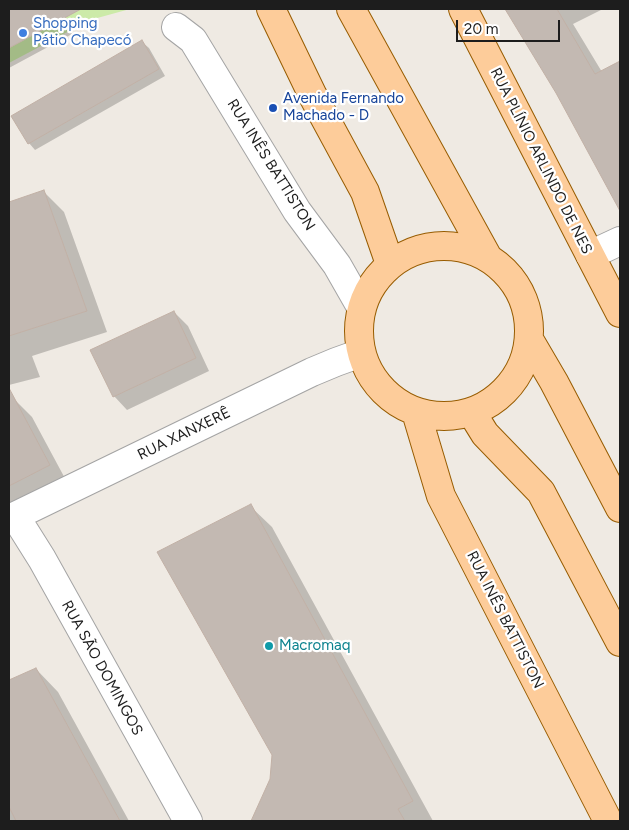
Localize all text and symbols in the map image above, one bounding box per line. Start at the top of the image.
scale bar [459,10,563,42]
place label: Shopping Pátio Chapecó [33,15,131,50]
text: 20 m [464,20,498,38]
marker: Shopping Pátio Chapecó [17,27,29,39]
street label: RUA PLÍNIO ARLINDO DE NES [486,65,596,257]
place label: Avenida Fernando Machado - D [283,90,404,125]
street label: RUA INÊS BATTISTON [223,96,319,234]
marker: Avenida Fernando Machado - D [267,102,279,114]
street label: RUA XANXERÊ [135,404,233,464]
street label: RUA INÊS BATTISTON [463,548,547,692]
street label: RUA SÃO DOMINGOS [57,598,147,738]
place label: Macromaq [279,637,350,655]
marker: Macromaq [263,640,275,652]

